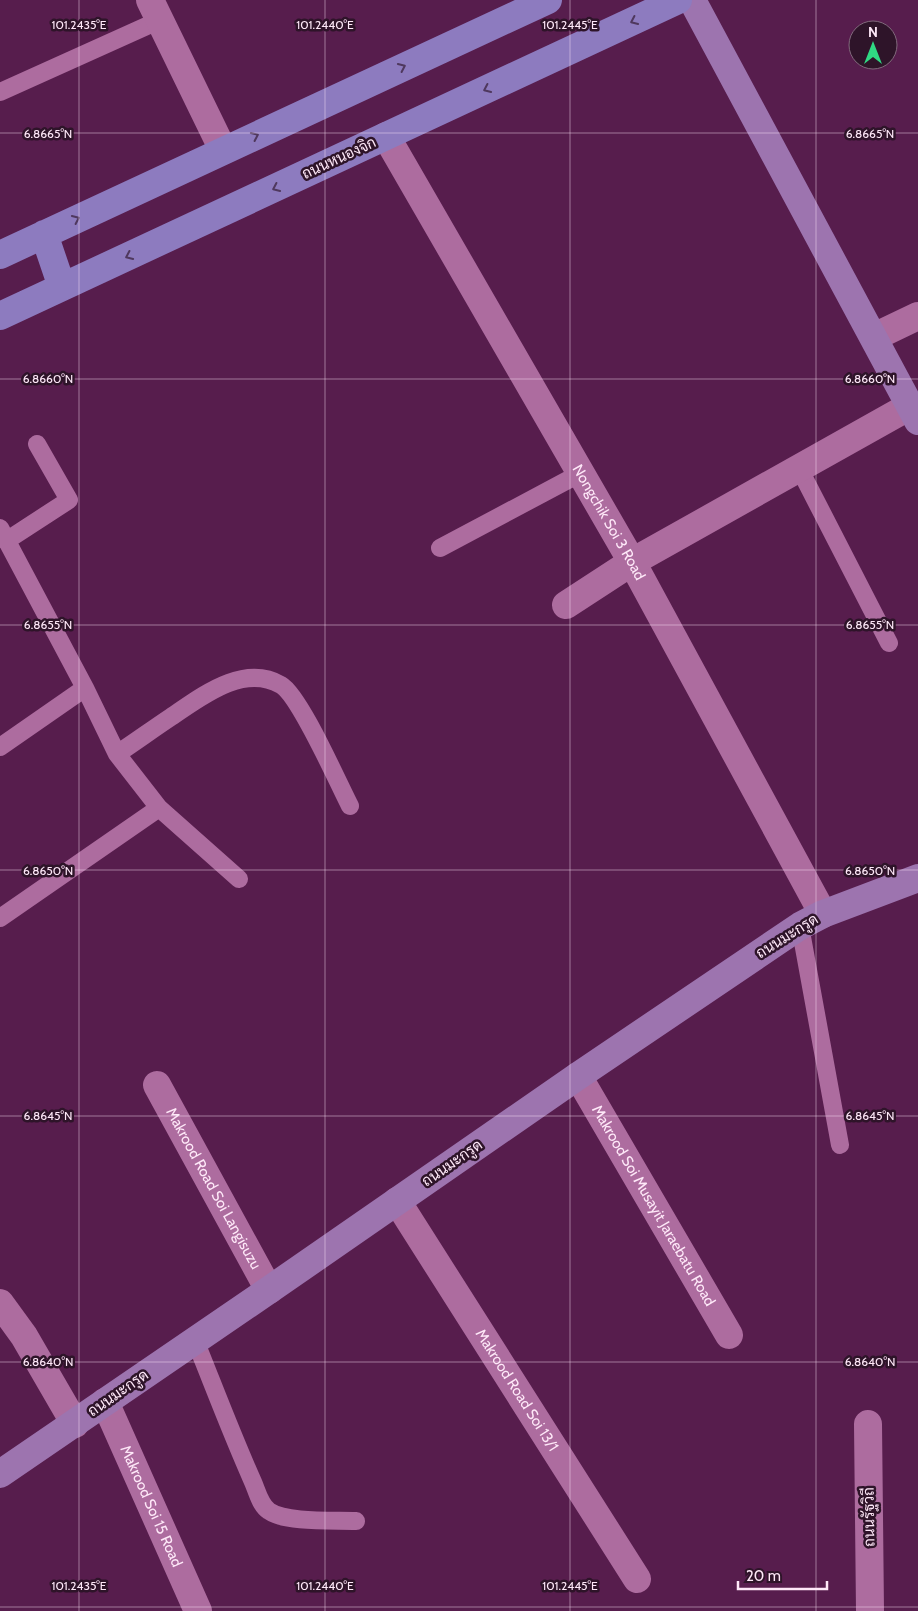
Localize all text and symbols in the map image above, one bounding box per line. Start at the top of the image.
one-way arrow [630,14,639,25]
text: 101.2435°E [51,17,107,32]
text: 101.2440°E [296,17,354,32]
text: 101.2445°E [542,17,598,32]
north arrow [848,20,898,70]
text: N [868,23,878,41]
one-way arrow [397,63,406,74]
one-way arrow [483,83,492,94]
text: 6.8665°N [24,126,72,141]
text: 6.8665°N [846,126,894,141]
one-way arrow [250,132,259,142]
street label: ถนนหนองจิก [299,133,379,183]
one-way arrow [272,182,281,192]
one-way arrow [71,215,80,226]
one-way arrow [125,250,134,261]
text: 6.8660°N [23,371,73,386]
text: 6.8660°N [845,371,895,386]
street label: Nongchik Soi 3 Road [569,461,649,583]
text: 6.8655°N [24,617,72,632]
text: 6.8655°N [846,617,894,632]
text: 6.8650°N [23,863,73,878]
text: 6.8650°N [845,863,895,878]
street label: ถนนมะกรูด [753,910,822,963]
street label: Makrood Soi Musayit Jaraebatu Road [588,1102,719,1309]
street label: Makrood Road Soi Langisuzu [162,1105,265,1272]
text: 6.8645°N [24,1108,72,1123]
text: 6.8645°N [846,1108,894,1123]
street label: ถนนมะกรูด [418,1136,486,1191]
street label: Makrood Road Soi 13/1 [472,1326,562,1454]
text: 6.8640°N [23,1354,73,1369]
text: 6.8640°N [845,1354,895,1369]
street label: ถนนมะกรูด [84,1366,152,1421]
street label: Makrood Soi 15 Road [116,1443,186,1570]
street label: ถนนรัฐวิถี [858,1487,880,1547]
scale bar [738,1558,827,1590]
text: 20 m [746,1567,781,1585]
text: 101.2435°E [51,1578,107,1593]
text: 101.2440°E [296,1578,354,1593]
text: 101.2445°E [542,1578,598,1593]

